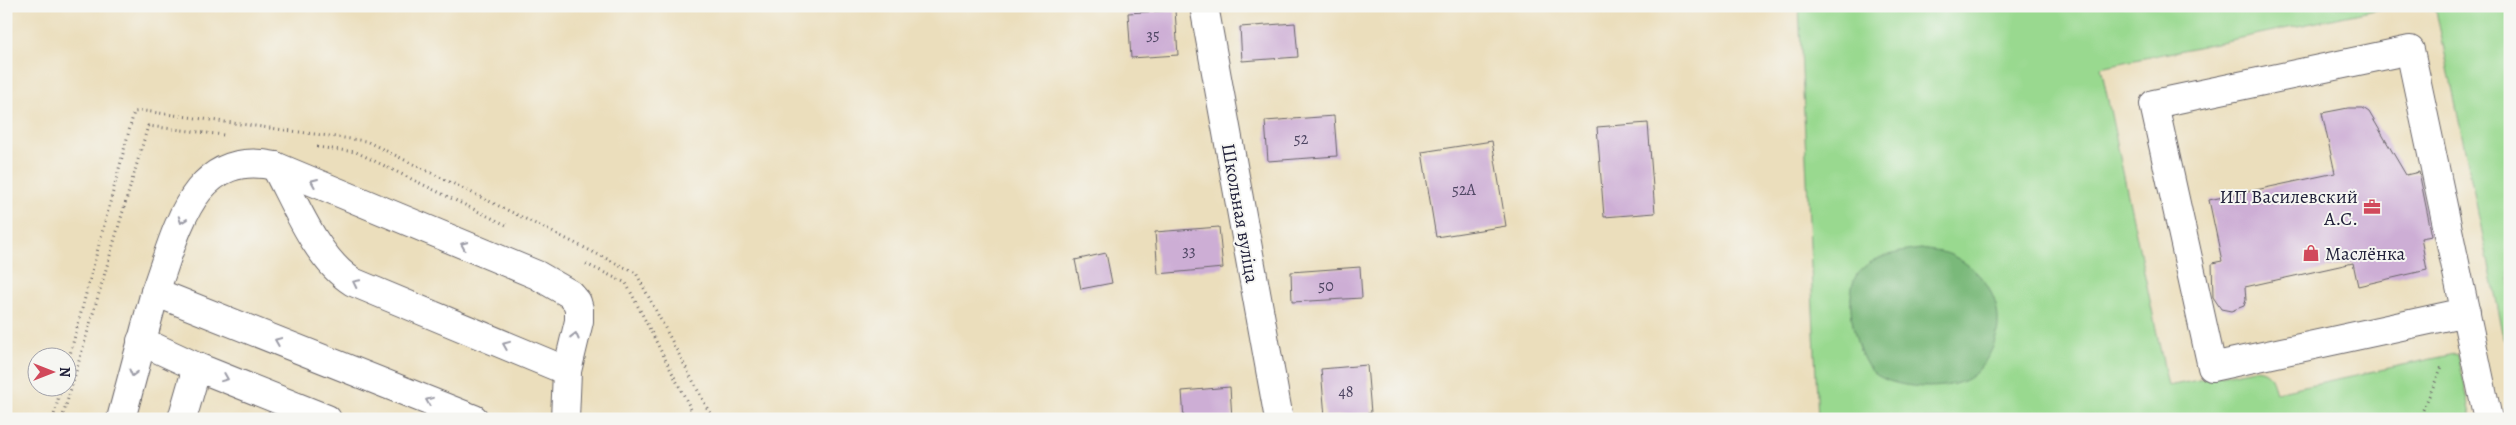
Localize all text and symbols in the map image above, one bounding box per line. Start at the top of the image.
house number: 35 [1146,24,1160,46]
house number: 52 [1294,128,1309,150]
street label: Школьная вуліца [1215,141,1265,285]
one-way arrow [310,178,319,188]
house number: 52А [1452,179,1477,201]
place label: ИП Василевский А.С. [2219,184,2358,232]
office icon: ИП Василевский А.С. [2362,197,2382,217]
one-way arrow [178,215,188,223]
one-way arrow [460,240,469,251]
house number: 33 [1182,240,1196,262]
place label: Маслёнка [2325,241,2406,267]
shop icon: Маслёнка [2301,243,2321,263]
house number: 50 [1318,275,1334,297]
one-way arrow [352,279,361,289]
one-way arrow [569,332,580,341]
one-way arrow [274,337,283,347]
one-way arrow [502,341,511,352]
north arrow [28,348,78,398]
text: N [55,367,74,377]
one-way arrow [128,368,139,377]
one-way arrow [220,372,229,382]
house number: 48 [1338,381,1354,403]
one-way arrow [425,397,434,407]

